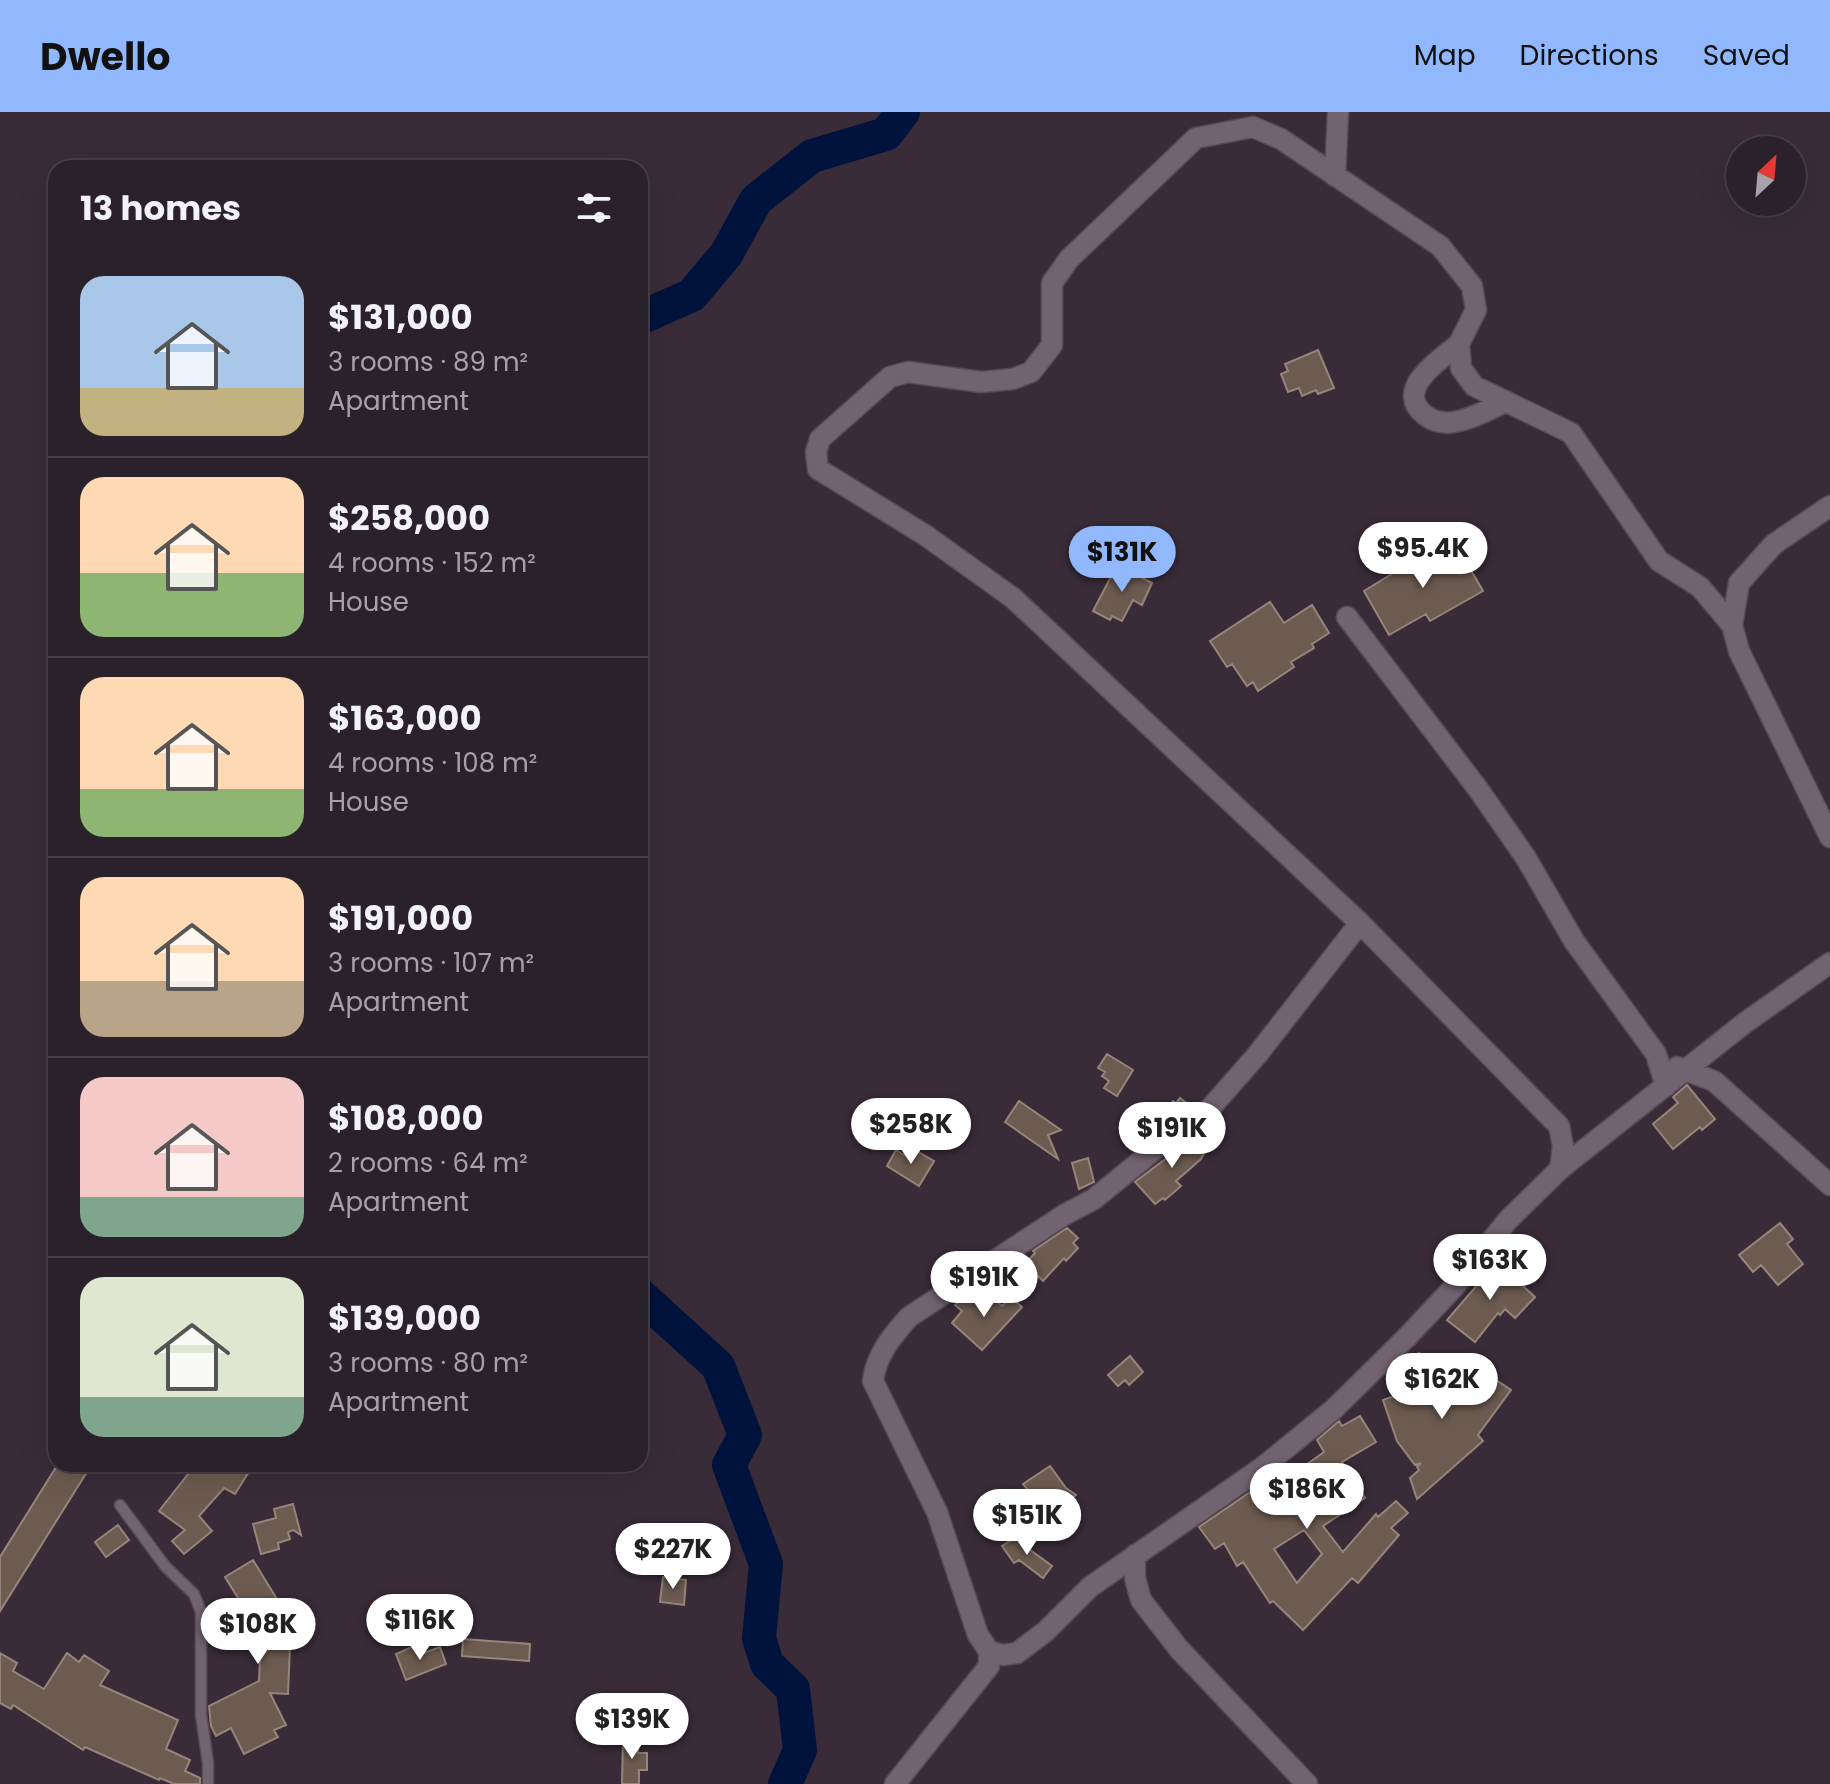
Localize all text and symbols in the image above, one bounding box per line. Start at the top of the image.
text: Dwello [40,30,171,83]
text: Map [1414,36,1476,75]
text: Directions [1520,36,1659,75]
text: Saved [1703,36,1790,75]
north arrow [1726,136,1806,216]
map controls [1726,136,1806,216]
text: 13 homes [80,184,241,232]
icon: filters [572,186,616,230]
text: $131,000 [328,293,473,341]
icon: home [144,308,240,404]
text: 3 rooms · 89 m² [328,344,528,380]
text: Apartment [328,383,469,419]
text: $258,000 [328,494,490,542]
icon: home [144,509,240,605]
pin: $95.4K [1358,522,1488,590]
pin: $131K [1066,526,1178,594]
text: $95.4K [1376,530,1470,566]
text: $131K [1087,534,1157,570]
text: 4 rooms · 152 m² [328,545,536,581]
text: House [328,584,409,620]
text: $163,000 [328,694,482,742]
icon: home [144,709,240,805]
text: 4 rooms · 108 m² [328,745,537,781]
text: House [328,784,409,820]
text: $191,000 [328,894,473,942]
icon: home [144,909,240,1005]
text: 3 rooms · 107 m² [328,945,534,981]
text: Apartment [328,984,469,1020]
text: $108,000 [328,1094,484,1142]
pin: $258K [855,1098,967,1166]
pin: $191K [1116,1102,1228,1170]
text: $258K [869,1106,953,1142]
icon: home [144,1109,240,1205]
text: $191K [1137,1110,1207,1146]
text: 2 rooms · 64 m² [328,1145,528,1181]
text: Apartment [328,1184,469,1220]
pin: $163K [1434,1234,1546,1302]
text: $163K [1451,1242,1529,1278]
pin: $191K [928,1251,1040,1319]
text: $191K [949,1259,1019,1295]
text: $139,000 [328,1294,481,1342]
icon: home [144,1309,240,1405]
text: 3 rooms · 80 m² [328,1345,528,1381]
pin: $162K [1386,1353,1498,1421]
text: $162K [1404,1361,1480,1397]
text: Apartment [328,1384,469,1420]
pin: $186K [1251,1463,1363,1531]
text: $186K [1268,1471,1346,1507]
pin: $151K [971,1489,1083,1557]
text: $151K [991,1497,1063,1533]
pin: $227K [617,1523,729,1591]
text: $227K [634,1531,712,1567]
pin: $116K [364,1594,476,1662]
pin: $108K [202,1598,314,1666]
text: $116K [384,1602,456,1638]
text: $108K [219,1606,297,1642]
pin: $139K [576,1693,688,1761]
text: $139K [594,1701,670,1737]

